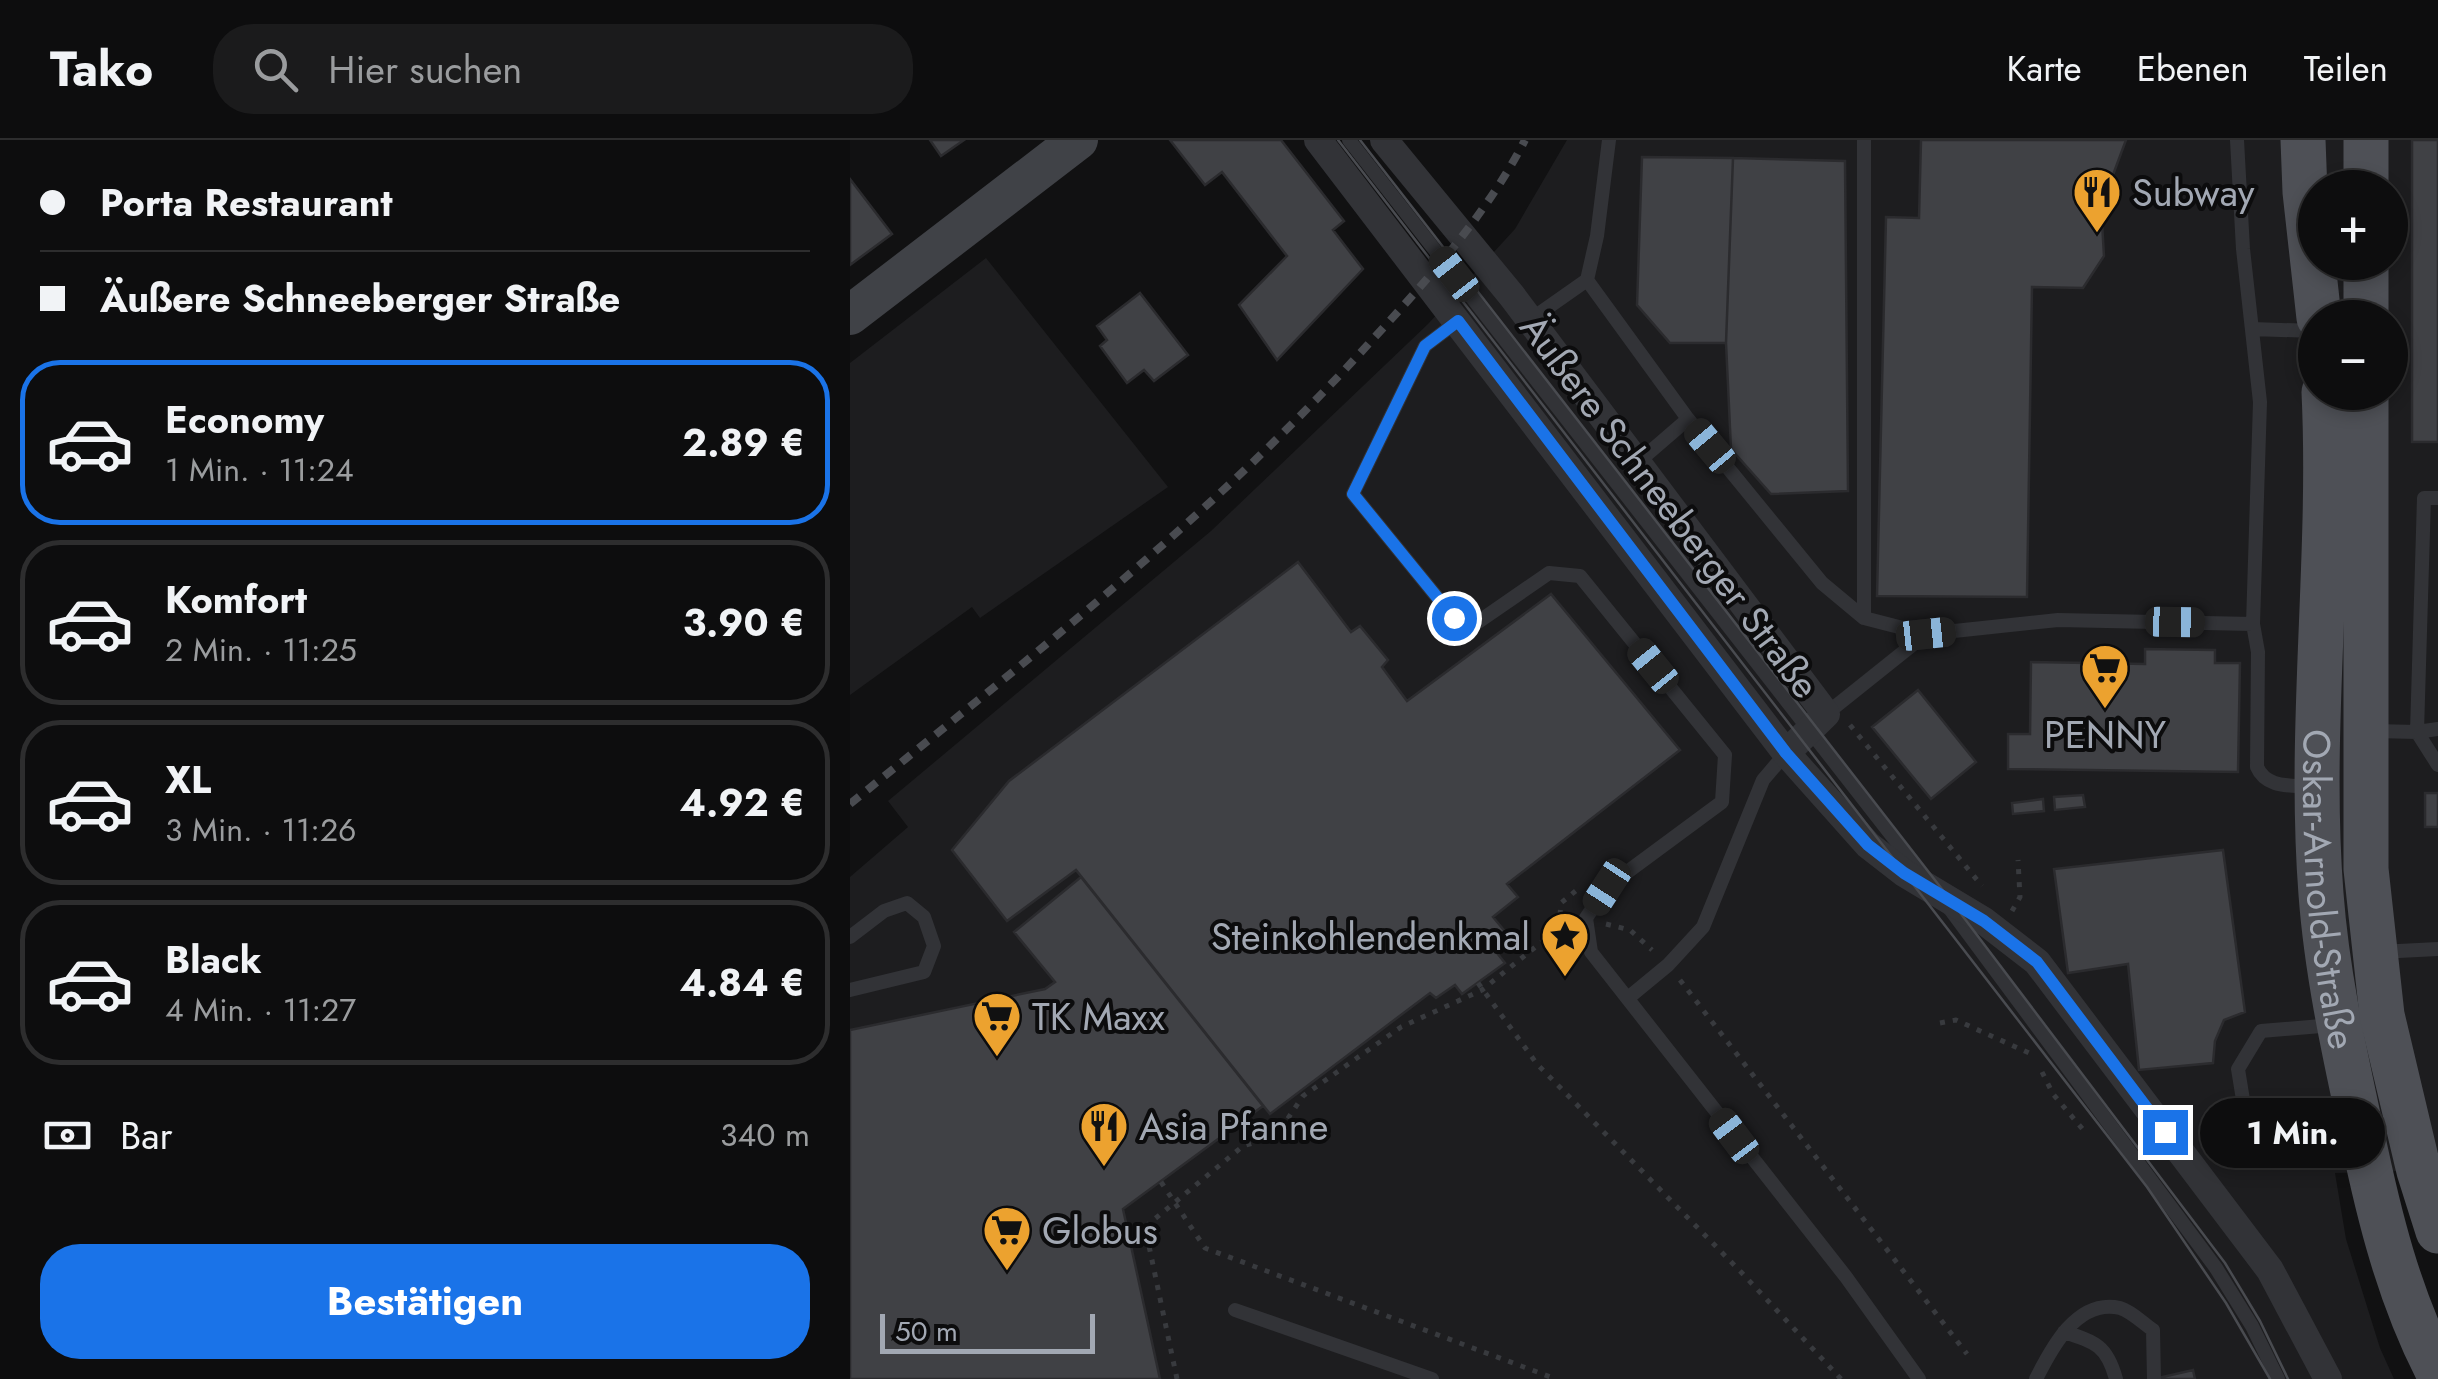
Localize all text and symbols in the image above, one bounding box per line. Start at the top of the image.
search box [213,24,913,114]
text: Tako [50,35,153,104]
icon: search [248,42,303,97]
text: Hier suchen [328,42,522,97]
text: Karte [2007,44,2082,94]
text: Ebenen [2137,44,2249,94]
text: Teilen [2304,44,2388,94]
place label: Subway [2132,165,2255,220]
restaurant icon: Subway [2071,166,2123,234]
map controls [2298,170,2408,410]
button: + [2298,170,2408,280]
text: Porta Restaurant [100,175,393,230]
car [1424,241,1484,307]
text: Äußere Schneeberger Straße [100,271,620,326]
button: − [2298,300,2408,410]
street label: Äußere Schneeberger Straße [1507,302,1833,710]
text: Economy [165,392,324,447]
icon: car [45,398,135,488]
car [1679,413,1741,479]
text: 2.89 € [682,415,805,470]
text: 1 Min. · 11:24 [165,447,354,493]
text: Komfort [165,572,307,627]
icon: car [45,578,135,668]
text: 3.90 € [683,595,805,650]
route start [1432,596,1477,641]
car [2145,606,2205,638]
car [1895,616,1957,652]
text: 2 Min. · 11:25 [165,627,357,673]
car [1622,633,1684,699]
supermarket icon: PENNY [2079,642,2131,710]
place label: PENNY [2044,707,2167,762]
street label: Oskar-Arnold-Straße [2290,729,2371,1054]
text: XL [165,752,211,807]
icon: car [45,758,135,848]
text: 4.92 € [680,775,805,830]
text: 3 Min. · 11:26 [165,807,357,853]
car [1578,854,1636,920]
place label: Steinkohlendenkmal [1211,909,1530,964]
place icon: Steinkohlendenkmal [1539,910,1591,978]
text: Black [165,932,262,987]
icon: car [45,938,135,1028]
text: 4.84 € [680,955,805,1010]
text: 4 Min. · 11:27 [165,987,356,1033]
place label: TK Maxx [1032,989,1165,1044]
supermarket icon: TK Maxx [971,990,1023,1058]
callout: 1 Min. [2200,1097,2385,1167]
place label: Asia Pfanne [1139,1099,1328,1154]
restaurant icon: Asia Pfanne [1078,1100,1130,1168]
car [1704,1103,1764,1169]
icon: cash [40,1108,95,1163]
text: Bar [120,1108,173,1163]
route end [2143,1110,2188,1155]
text: 1 Min. [2247,1110,2338,1156]
text: 340 m [720,1112,810,1158]
place label: Globus [1042,1203,1158,1258]
supermarket icon: Globus [981,1204,1033,1272]
button: Bestätigen [40,1244,810,1359]
scale bar [880,1309,1095,1354]
text: 50 m [895,1311,958,1352]

